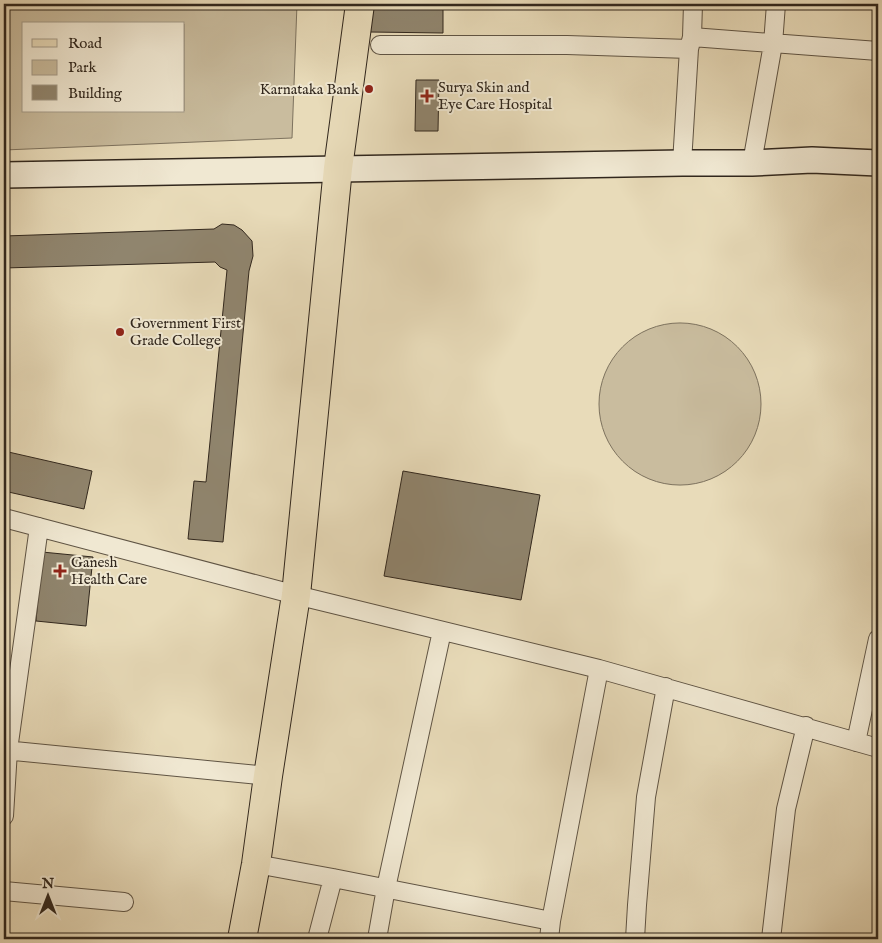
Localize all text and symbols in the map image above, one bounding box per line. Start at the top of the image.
legend [22,22,185,112]
text: Road [68,34,103,53]
text: Park [68,58,98,77]
place label: Surya Skin and Eye Care Hospital [438,78,553,114]
place label: Karnataka Bank [260,80,360,99]
marker: Karnataka Bank [363,83,375,95]
text: Building [68,84,123,103]
marker: Surya Skin and Eye Care Hospital [420,89,434,103]
place label: Government First Grade College [130,314,241,350]
marker: Government First Grade College [114,326,126,338]
place label: Ganesh Health Care [71,553,147,589]
marker: Ganesh Health Care [53,564,67,578]
north arrow [22,870,72,920]
text: N [41,875,54,893]

